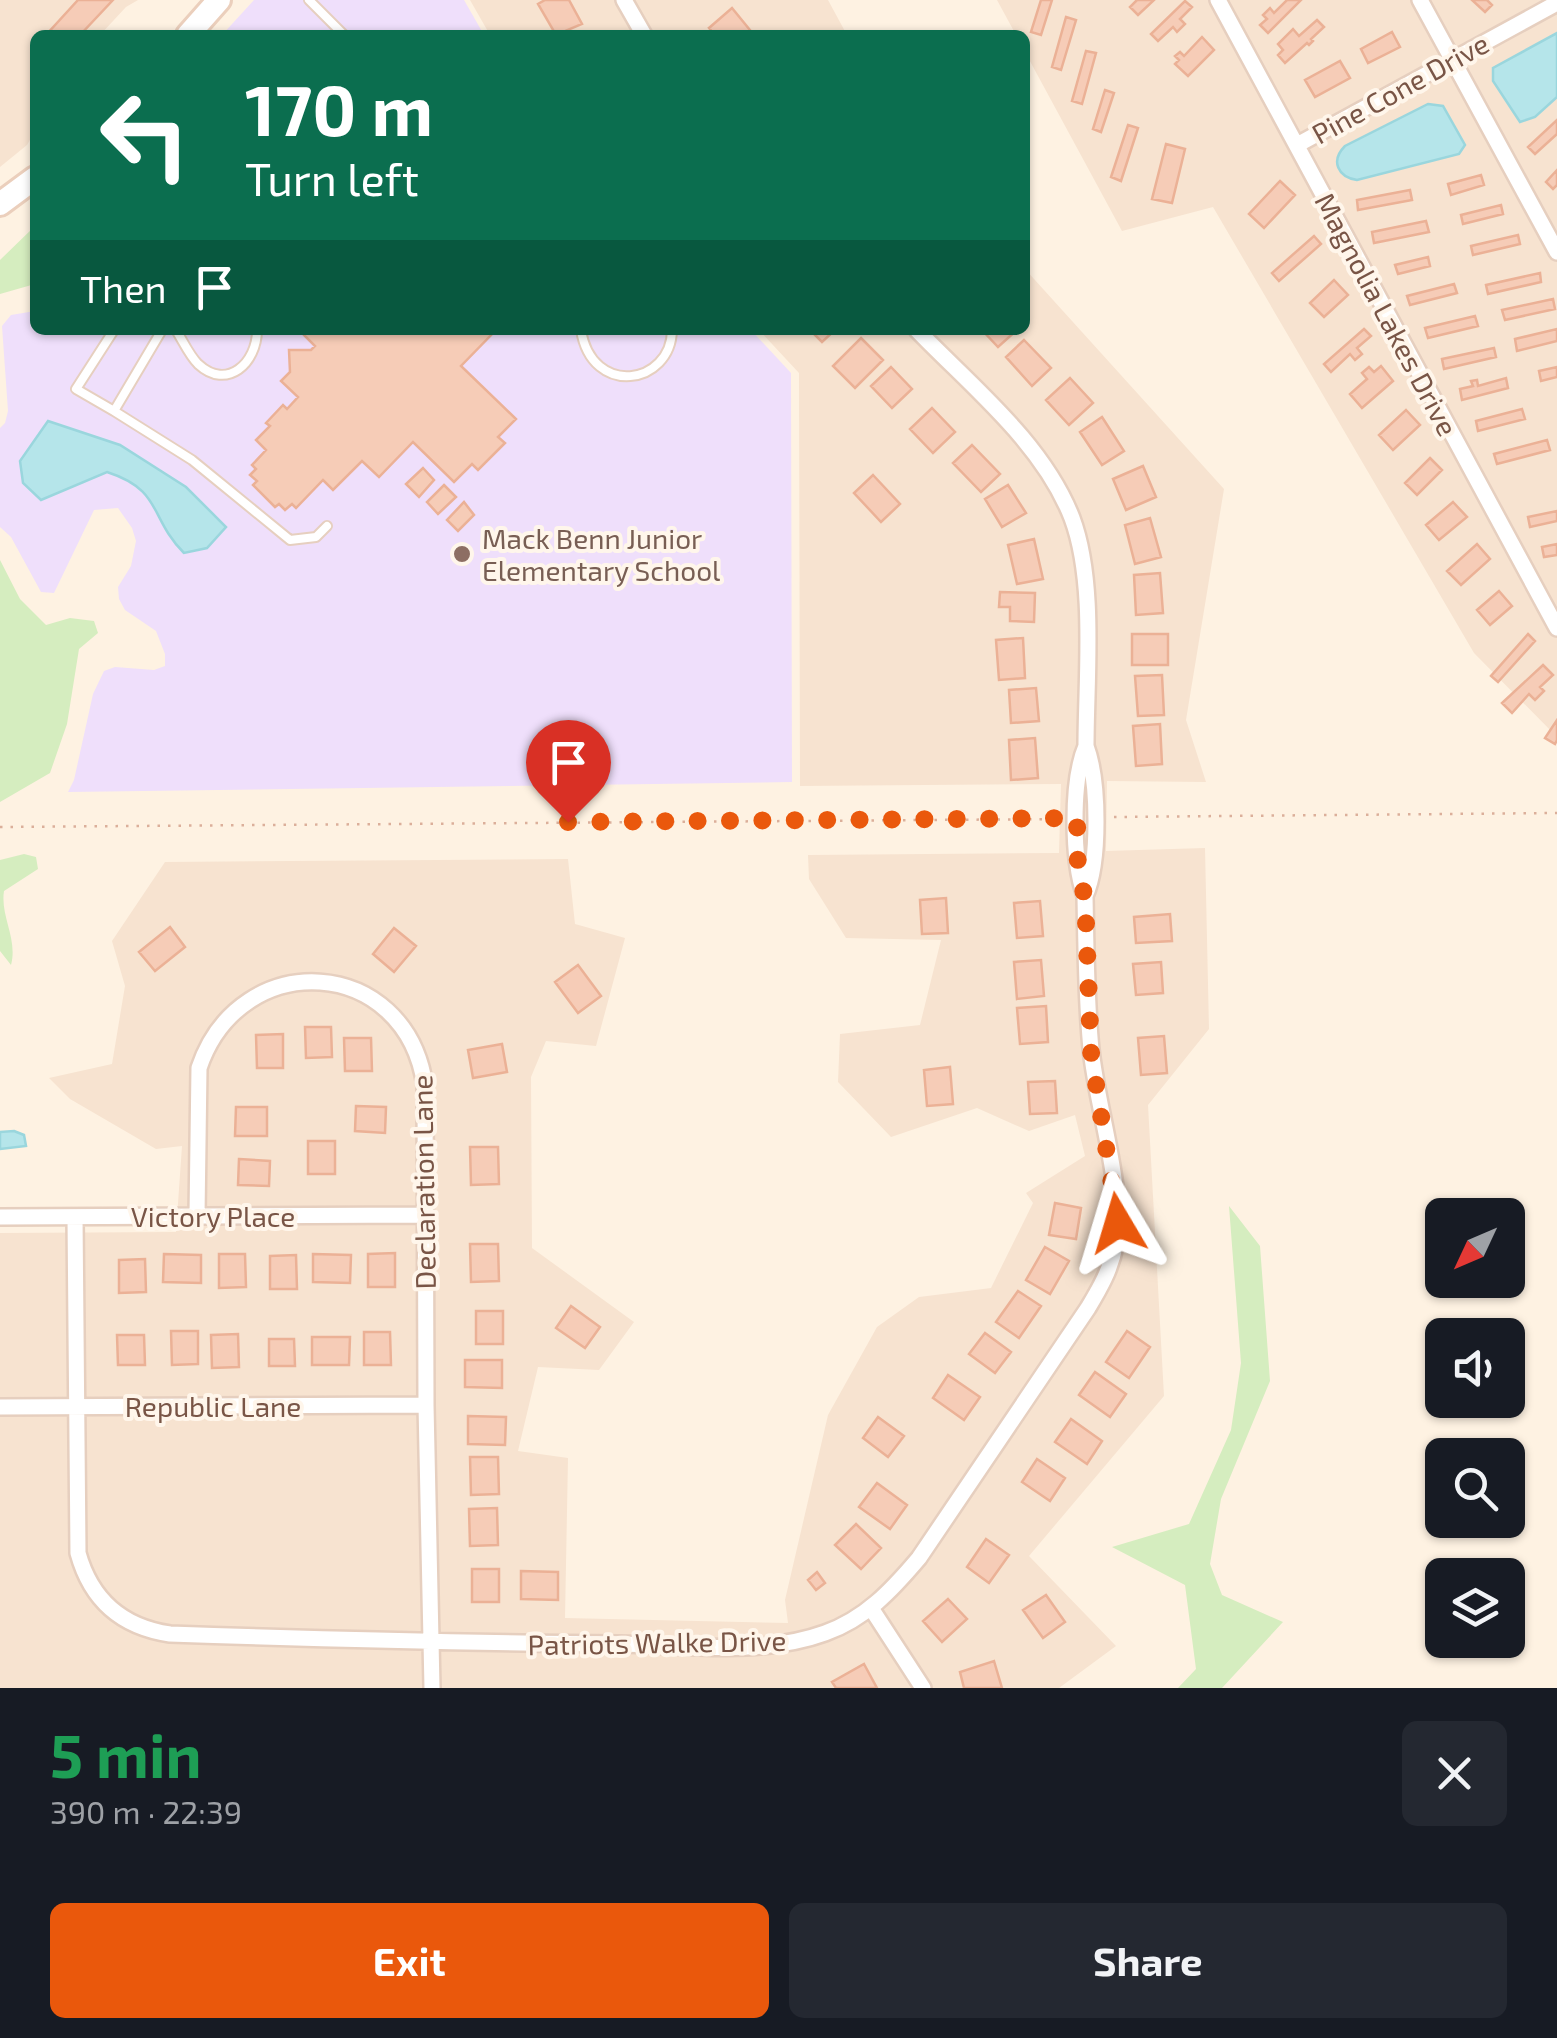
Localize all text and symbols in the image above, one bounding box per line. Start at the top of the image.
street label: Pine Cone Drive [1306,25,1494,151]
text: 170 m [245,66,433,150]
icon: left [80,70,210,200]
text: Turn left [245,151,419,205]
street label: Magnolia Lakes Drive [1309,187,1465,441]
icon: arrive [187,260,242,315]
text: Then [80,265,167,311]
place label: Mack Benn Junior Elementary School [482,521,721,587]
marker: Mack Benn Junior Elementary School [451,543,473,565]
pin [526,720,611,823]
icon: arrive [541,735,596,790]
street label: Declaration Lane [404,1074,442,1290]
position arrow [1066,1171,1170,1275]
north arrow [1425,1198,1525,1298]
map controls [1425,1198,1525,1658]
street label: Victory Place [131,1199,295,1233]
button: sound [1425,1318,1525,1418]
street label: Republic Lane [125,1389,301,1423]
button: search [1425,1438,1525,1538]
button: layers [1425,1558,1525,1658]
street label: Patriots Walke Drive [527,1623,787,1661]
text: 5 min [50,1718,202,1790]
button: close [1402,1721,1507,1826]
text: 390 m · 22:39 [50,1792,242,1830]
button: Exit [50,1903,769,2018]
button: Share [789,1903,1507,2018]

